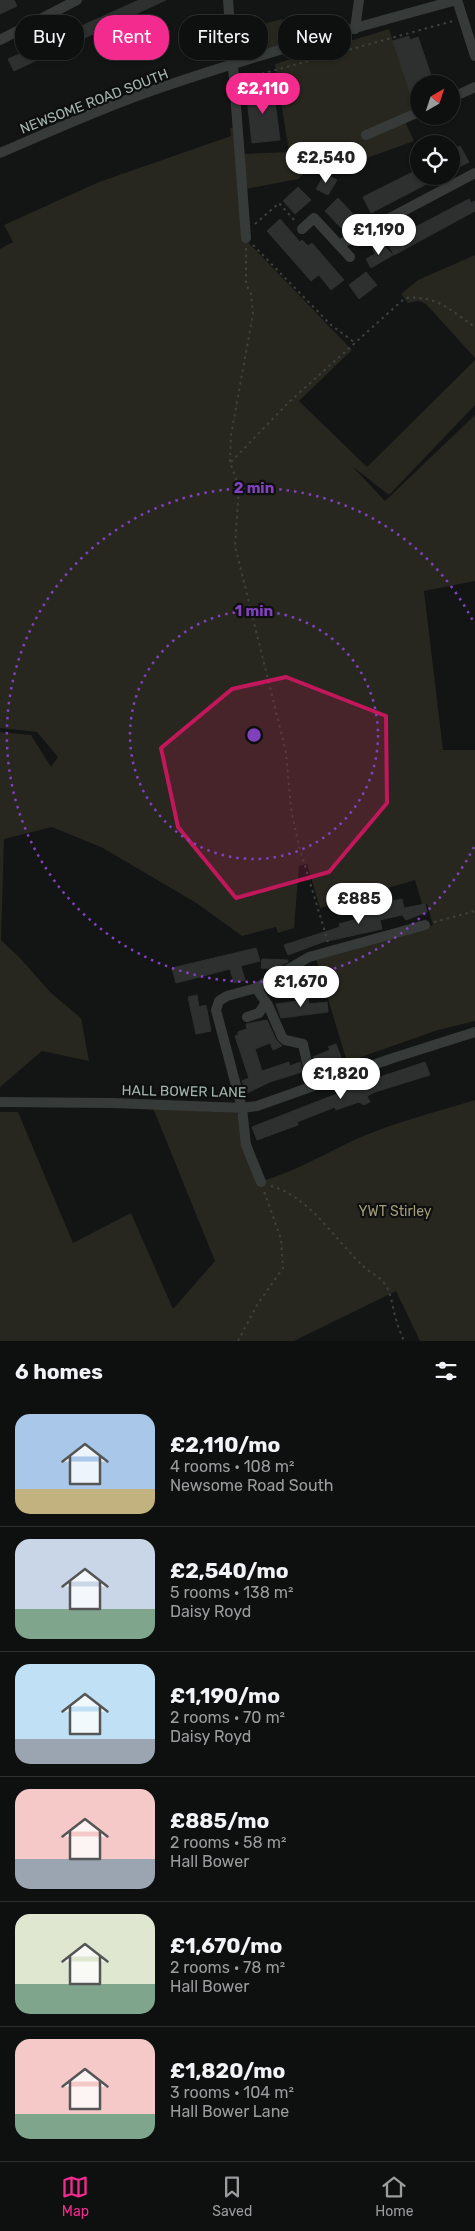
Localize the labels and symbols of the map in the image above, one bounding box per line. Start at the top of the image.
street label: NEWSOME ROAD SOUTH [18,65,171,138]
pin: £2,110 [222,72,304,115]
north arrow [410,75,460,125]
pin: £2,540 [285,142,367,184]
pin: £1,190 [338,214,420,256]
text: 2 min [234,479,274,497]
text: 1 min [235,602,273,620]
centre of rings [245,726,263,744]
pin: £885 [329,882,389,925]
pin: £1,670 [260,966,342,1008]
pin: £1,820 [300,1058,382,1100]
street label: HALL BOWER LANE [122,1082,246,1101]
park label: YWT Stirley [358,1203,432,1220]

